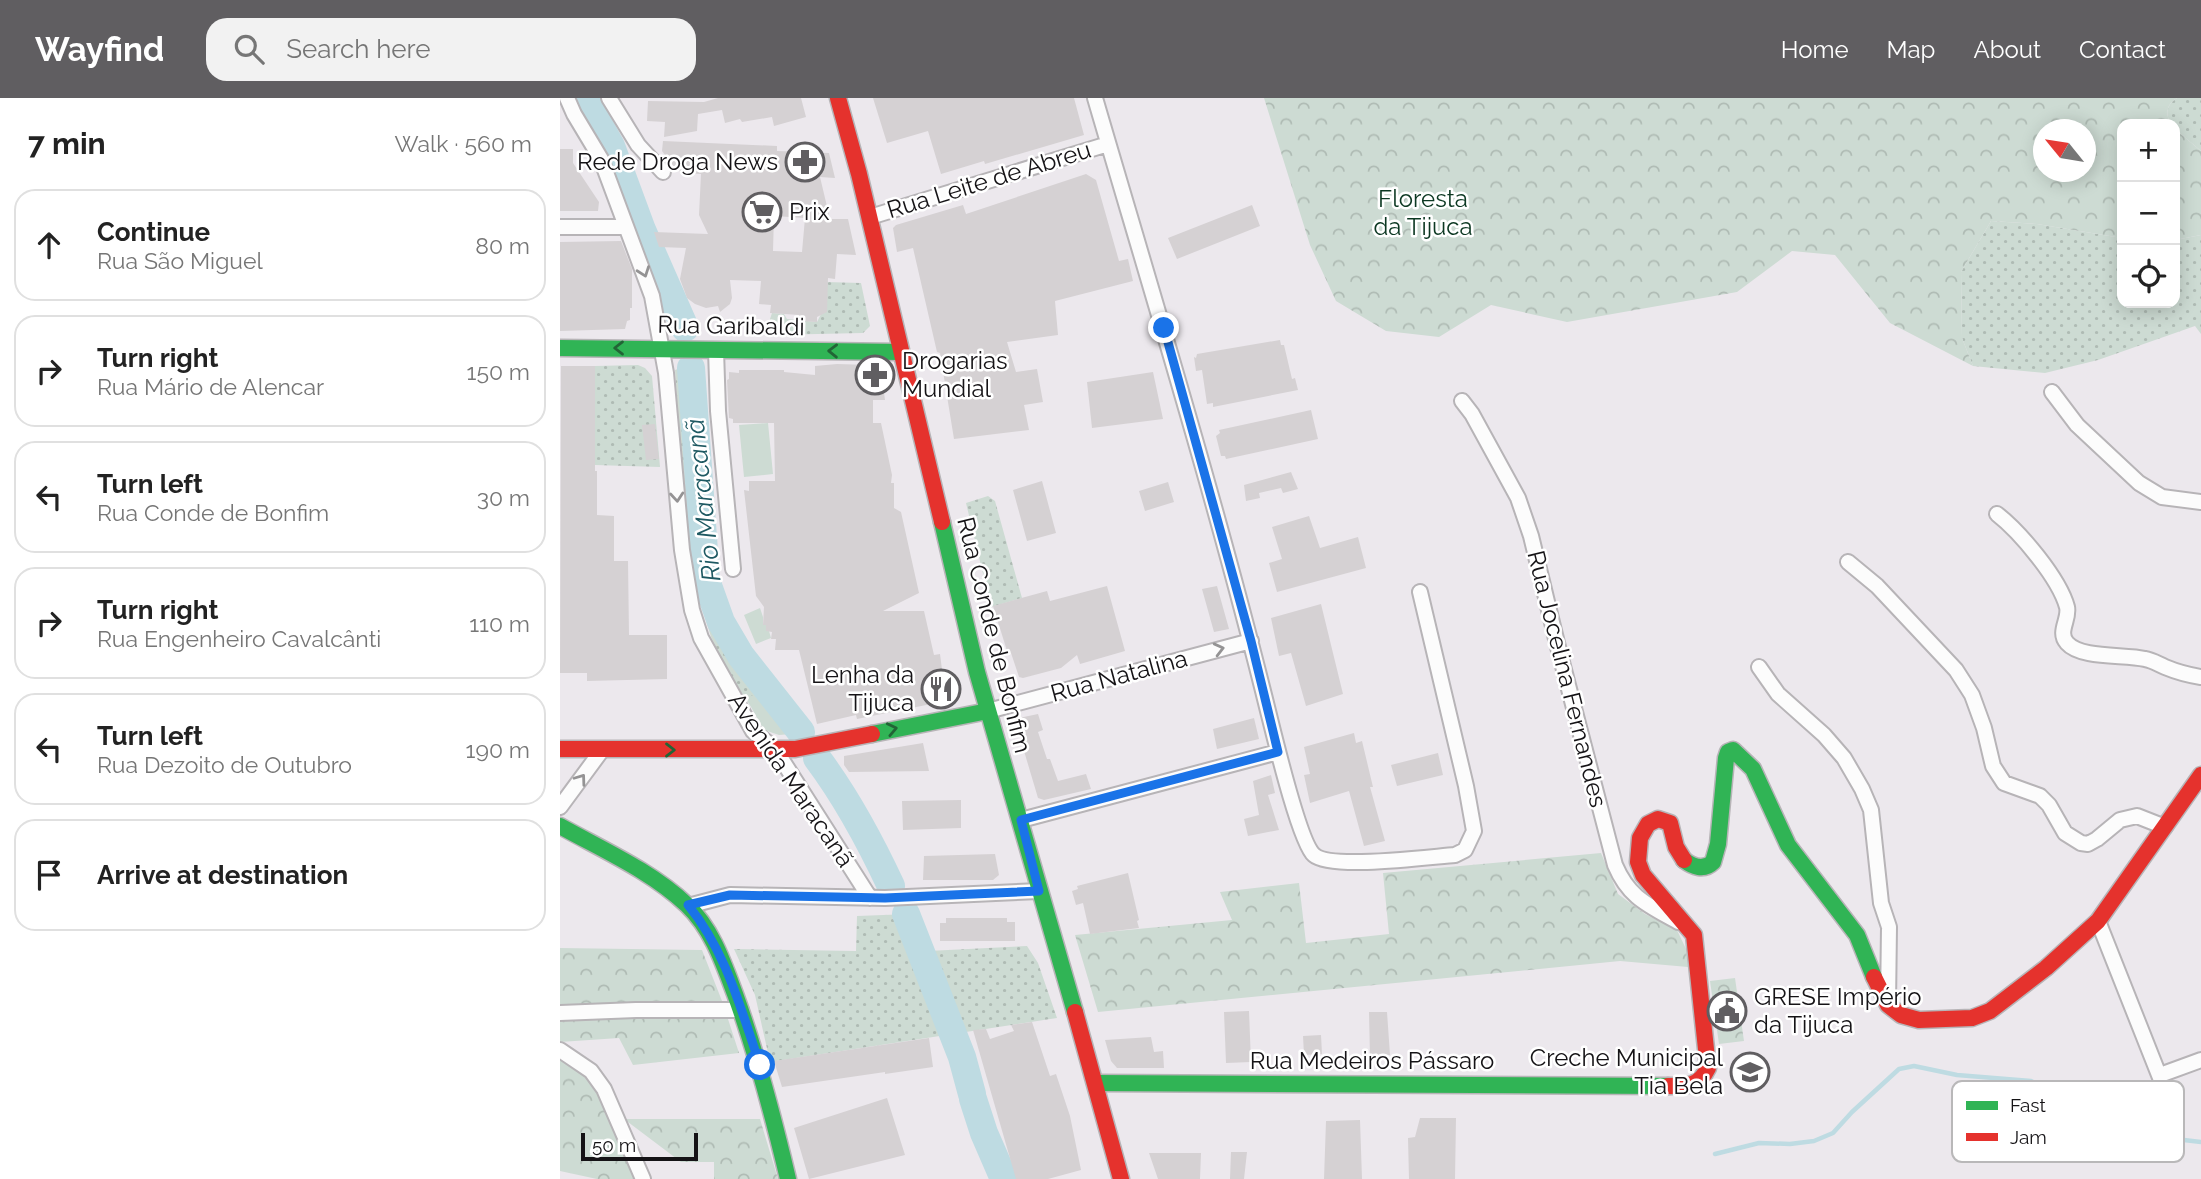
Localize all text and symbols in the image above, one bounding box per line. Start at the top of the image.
search box [206,18,696,81]
text: Wayfind [35,30,164,69]
icon: search [230,30,268,68]
text: Search here [286,34,431,64]
text: Home [1781,35,1849,64]
text: Map [1887,35,1935,64]
text: About [1973,35,2041,64]
text: Contact [2079,35,2166,64]
north arrow [2033,119,2096,182]
map controls [2117,119,2180,308]
button: + [2117,119,2180,182]
text: 7 min [28,126,106,161]
text: Walk · 560 m [395,130,532,157]
street label: Rua Leite de Abreu [883,135,1094,224]
pharmacy icon: Rede Droga News [784,141,826,183]
place label: Rede Droga News [577,147,778,176]
button: − [2117,182,2180,245]
park label: Floresta da Tijuca [1373,184,1473,241]
supermarket icon: Prix [741,191,783,233]
place label: Prix [789,197,830,226]
text: Continue [97,217,210,247]
icon: ahead [30,226,68,264]
text: 80 m [475,232,530,259]
button: locate [2117,245,2180,308]
text: Rua São Miguel [97,247,263,274]
one-way arrow [636,266,650,278]
street label: Rua Garibaldi [657,310,805,341]
route end [1148,312,1179,343]
one-way arrow [613,340,624,356]
text: Turn right [97,343,218,373]
one-way arrow [827,343,838,358]
place label: Drogarias Mundial [902,346,1008,403]
icon: right [30,352,68,390]
pharmacy icon: Drogarias Mundial [854,354,896,396]
text: 150 m [467,358,530,385]
text: Rua Mário de Alencar [97,373,324,400]
water label: Rio Maracanã [680,417,726,583]
text: Turn left [97,469,203,499]
icon: left [30,478,68,516]
text: 30 m [477,484,530,511]
one-way arrow [669,491,684,502]
text: Rua Conde de Bonfim [97,499,329,526]
street label: Rua Conde de Bonfim [951,514,1038,756]
street label: Rua Jocelina Fernandes [1522,548,1613,810]
text: Turn right [97,595,218,625]
icon: right [30,604,68,642]
text: 110 m [469,610,530,637]
text: Rua Engenheiro Cavalcânti [97,625,381,652]
street label: Rua Natalina [1047,643,1190,708]
one-way arrow [1213,643,1225,658]
place label: Lenha da Tijuca [811,660,914,717]
restaurant icon: Lenha da Tijuca [920,668,962,710]
street label: Avenida Maracanã [722,687,860,872]
text: Turn left [97,721,203,751]
one-way arrow [886,722,898,737]
icon: left [30,730,68,768]
text: 190 m [466,736,530,763]
one-way arrow [666,742,676,758]
text: Rua Dezoito de Outubro [97,751,352,778]
one-way arrow [573,774,585,787]
icon: arrive [30,856,68,894]
text: Arrive at destination [97,860,348,890]
place label: GRESE Império da Tijuca [1754,982,1922,1039]
public building icon: GRESE Império da Tijuca [1706,990,1748,1032]
place label: Creche Municipal Tia Bela [1530,1043,1723,1100]
street label: Rua Medeiros Pássaro [1250,1046,1494,1075]
route start [744,1049,775,1080]
school or university icon: Creche Municipal Tia Bela [1729,1051,1771,1093]
legend [1952,1081,2184,1162]
text: Fast [2010,1094,2046,1116]
text: Jam [2010,1126,2047,1148]
scale bar [581,1130,698,1162]
text: 50 m [592,1134,636,1156]

